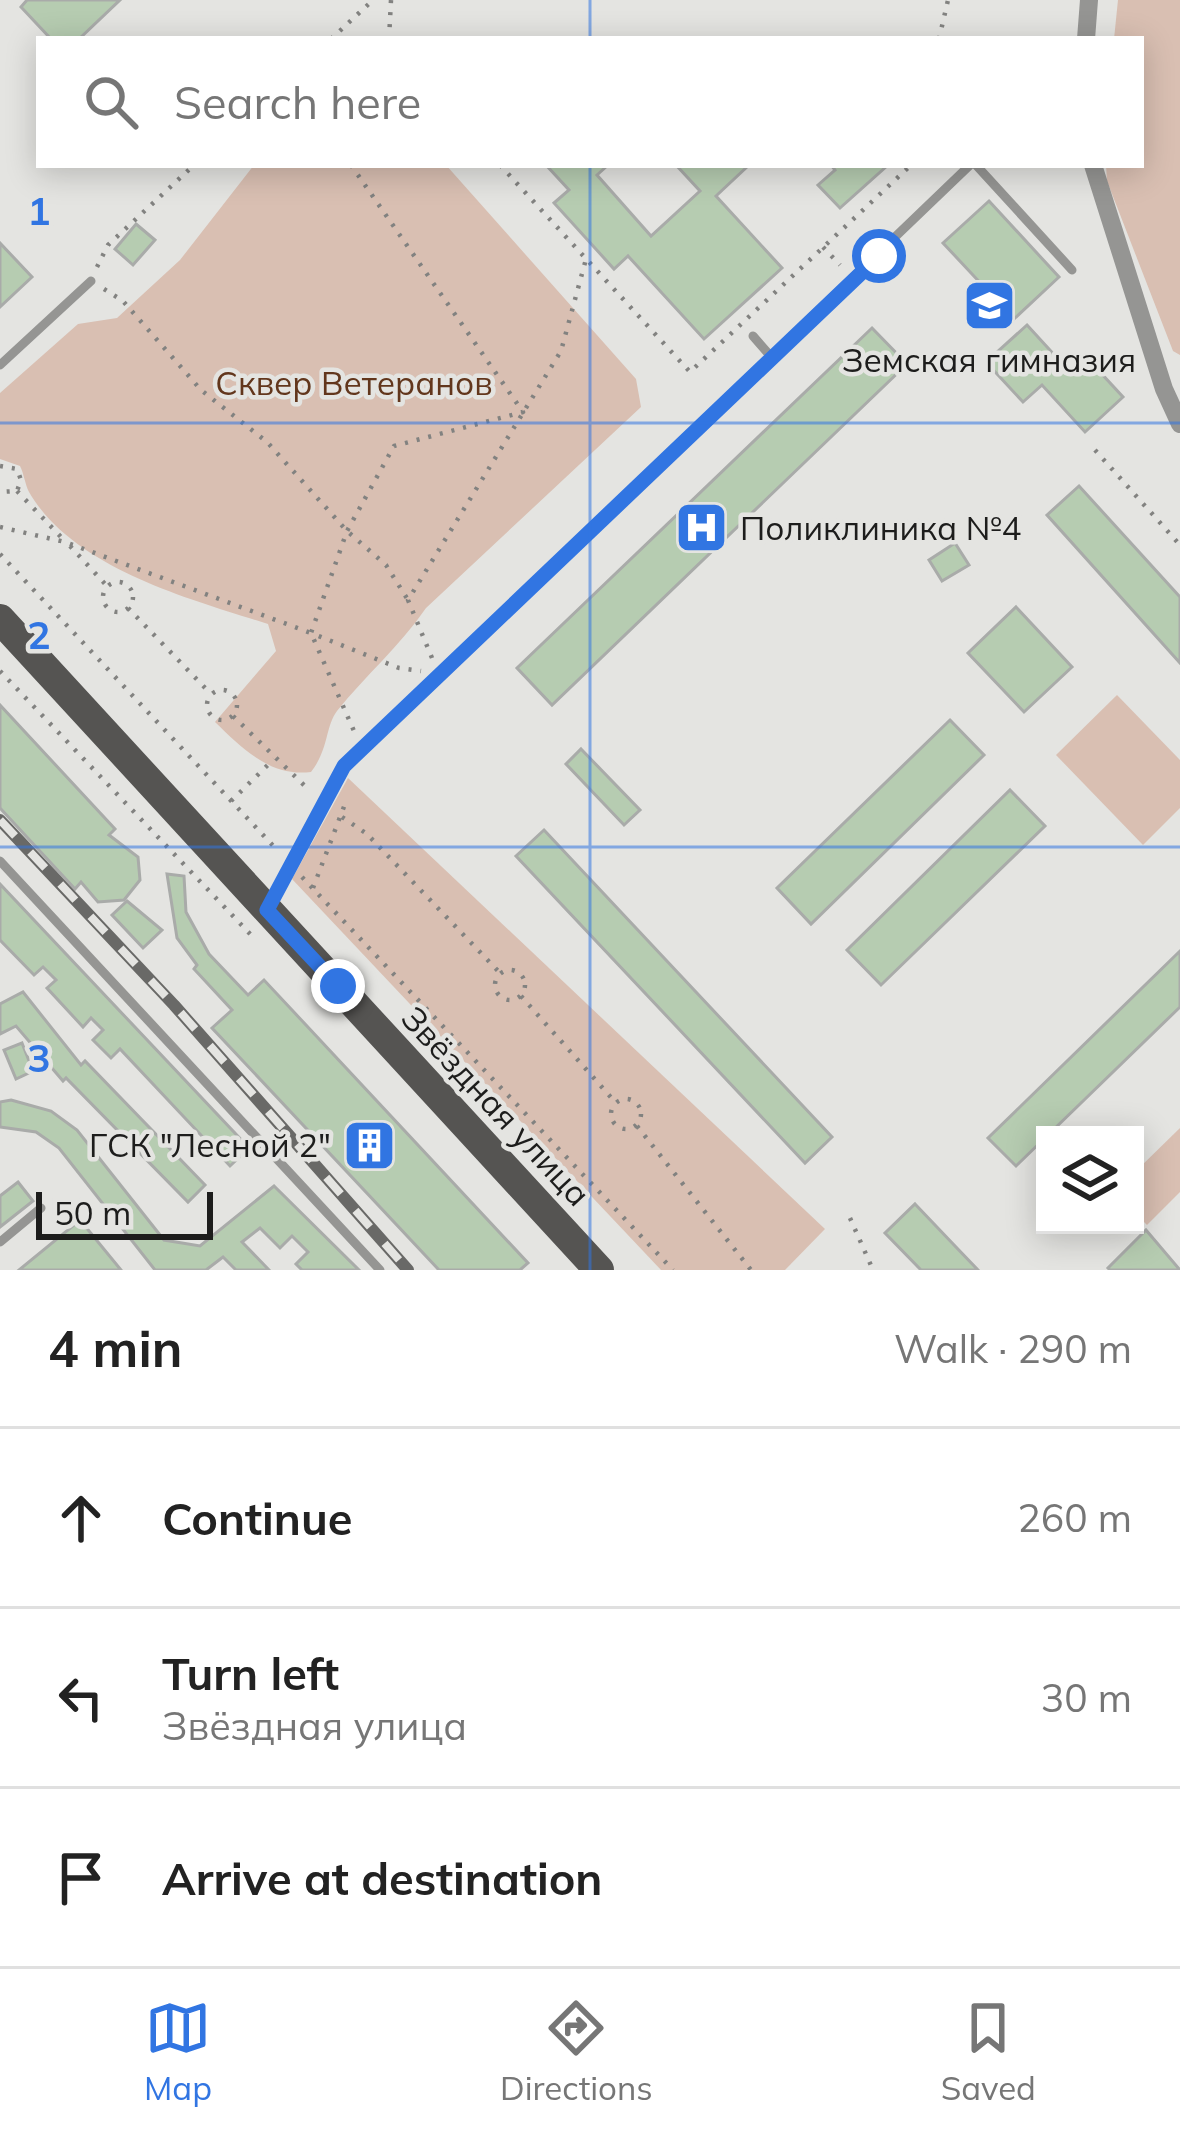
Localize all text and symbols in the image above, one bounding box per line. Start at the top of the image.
search box [36,36,1144,168]
icon: search [78,69,144,135]
text: Search here [174,74,421,130]
text: 1 [27,186,51,235]
route start [852,229,906,283]
school or university icon: Земская гимназия [961,278,1017,334]
place label: Земская гимназия [842,339,1136,380]
park label: Сквер Ветеранов [215,362,493,403]
hospital icon: Поликлиника №4 [673,500,729,556]
place label: Поликлиника №4 [740,507,1021,548]
text: 2 [27,610,51,659]
route end [311,959,365,1013]
street label: Звёздная улица [393,997,599,1214]
text: 3 [27,1033,51,1082]
building icon: ГСК "Лесной 2" [342,1117,398,1173]
place label: ГСК "Лесной 2" [89,1124,331,1165]
map controls [1036,1126,1144,1234]
button: layers [1036,1126,1144,1234]
scale bar [36,1186,213,1239]
text: 50 m [54,1192,131,1233]
text: 4 min [48,1316,183,1380]
text: Walk · 290 m [894,1324,1132,1373]
icon: ahead [48,1485,114,1551]
text: Continue [162,1490,352,1546]
text: 260 m [1017,1493,1132,1542]
text: Turn left [162,1645,339,1701]
icon: left [48,1665,114,1731]
text: 30 m [1041,1673,1132,1722]
text: Звёздная улица [162,1701,467,1750]
icon: arrive [48,1845,114,1911]
text: Arrive at destination [162,1850,602,1906]
tab: Map [144,1995,212,2108]
tab: Directions [500,1995,653,2108]
tab: Saved [941,1995,1036,2108]

